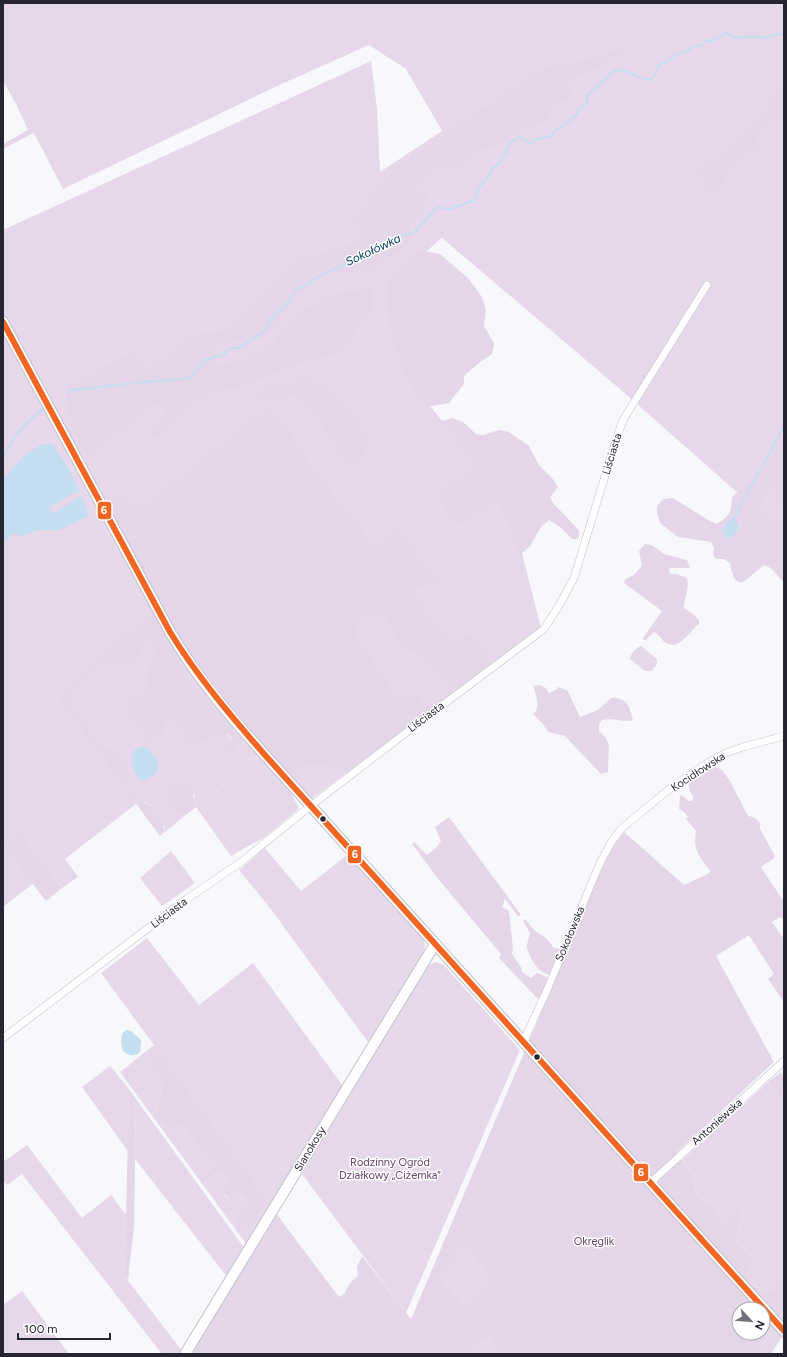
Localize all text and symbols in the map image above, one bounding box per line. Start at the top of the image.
water label: Sokołówka [343,231,403,269]
street label: Liściasta [600,432,624,476]
line badge: 6 [97,501,112,520]
text: 6 [101,504,108,517]
street label: Liściasta [405,699,447,735]
street label: Kocidłowska [669,750,727,794]
unlabelled marker [318,814,328,824]
line badge: 6 [347,845,362,864]
text: 6 [352,848,359,861]
street label: Liściasta [148,895,190,931]
street label: Sokołowska [553,904,587,964]
unlabelled marker [532,1052,542,1062]
street label: Antoniewska [689,1096,745,1148]
street label: Sianokosy [292,1124,329,1174]
park label: Rodzinny Ogród Działkowy „Ciżemka” [339,1156,441,1182]
line badge: 6 [633,1163,649,1182]
text: 6 [638,1166,645,1179]
park label: Okręglik [574,1235,615,1248]
north arrow [731,1301,771,1341]
scale bar [18,1315,110,1341]
text: N [752,1318,767,1332]
text: 100 m [24,1322,58,1336]

